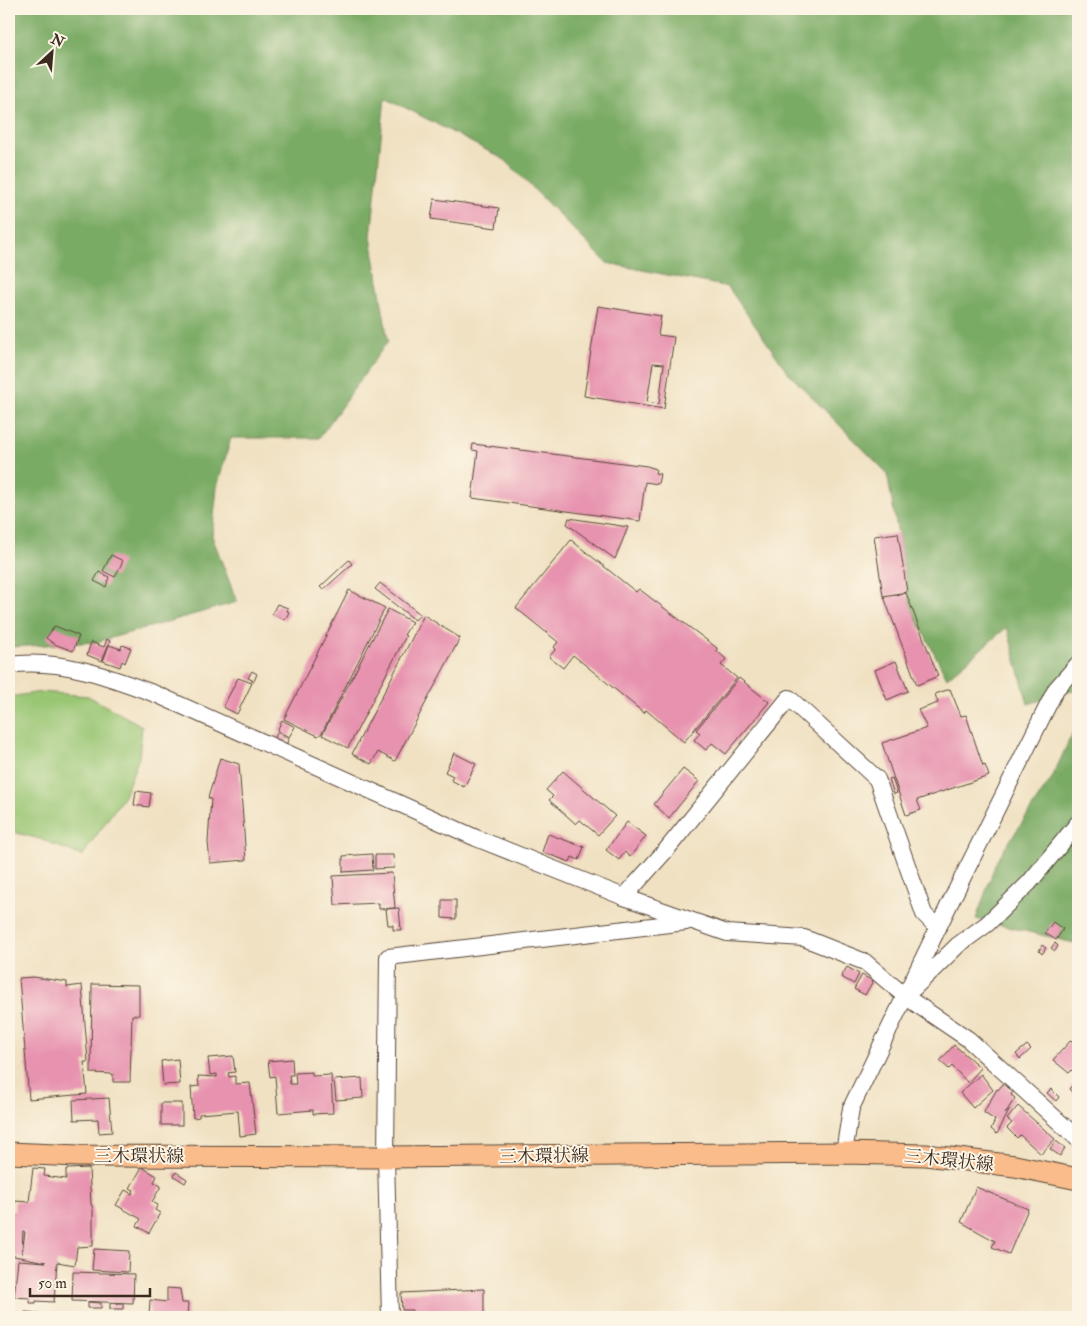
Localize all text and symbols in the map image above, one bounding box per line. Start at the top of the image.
north arrow [28,28,78,78]
text: N [47,30,67,51]
street label: 三木環状線 [499,1144,589,1169]
street label: 三木環状線 [903,1144,995,1177]
street label: 三木環状線 [94,1145,184,1168]
scale bar [30,1266,150,1298]
text: 50 m [38,1274,67,1293]

